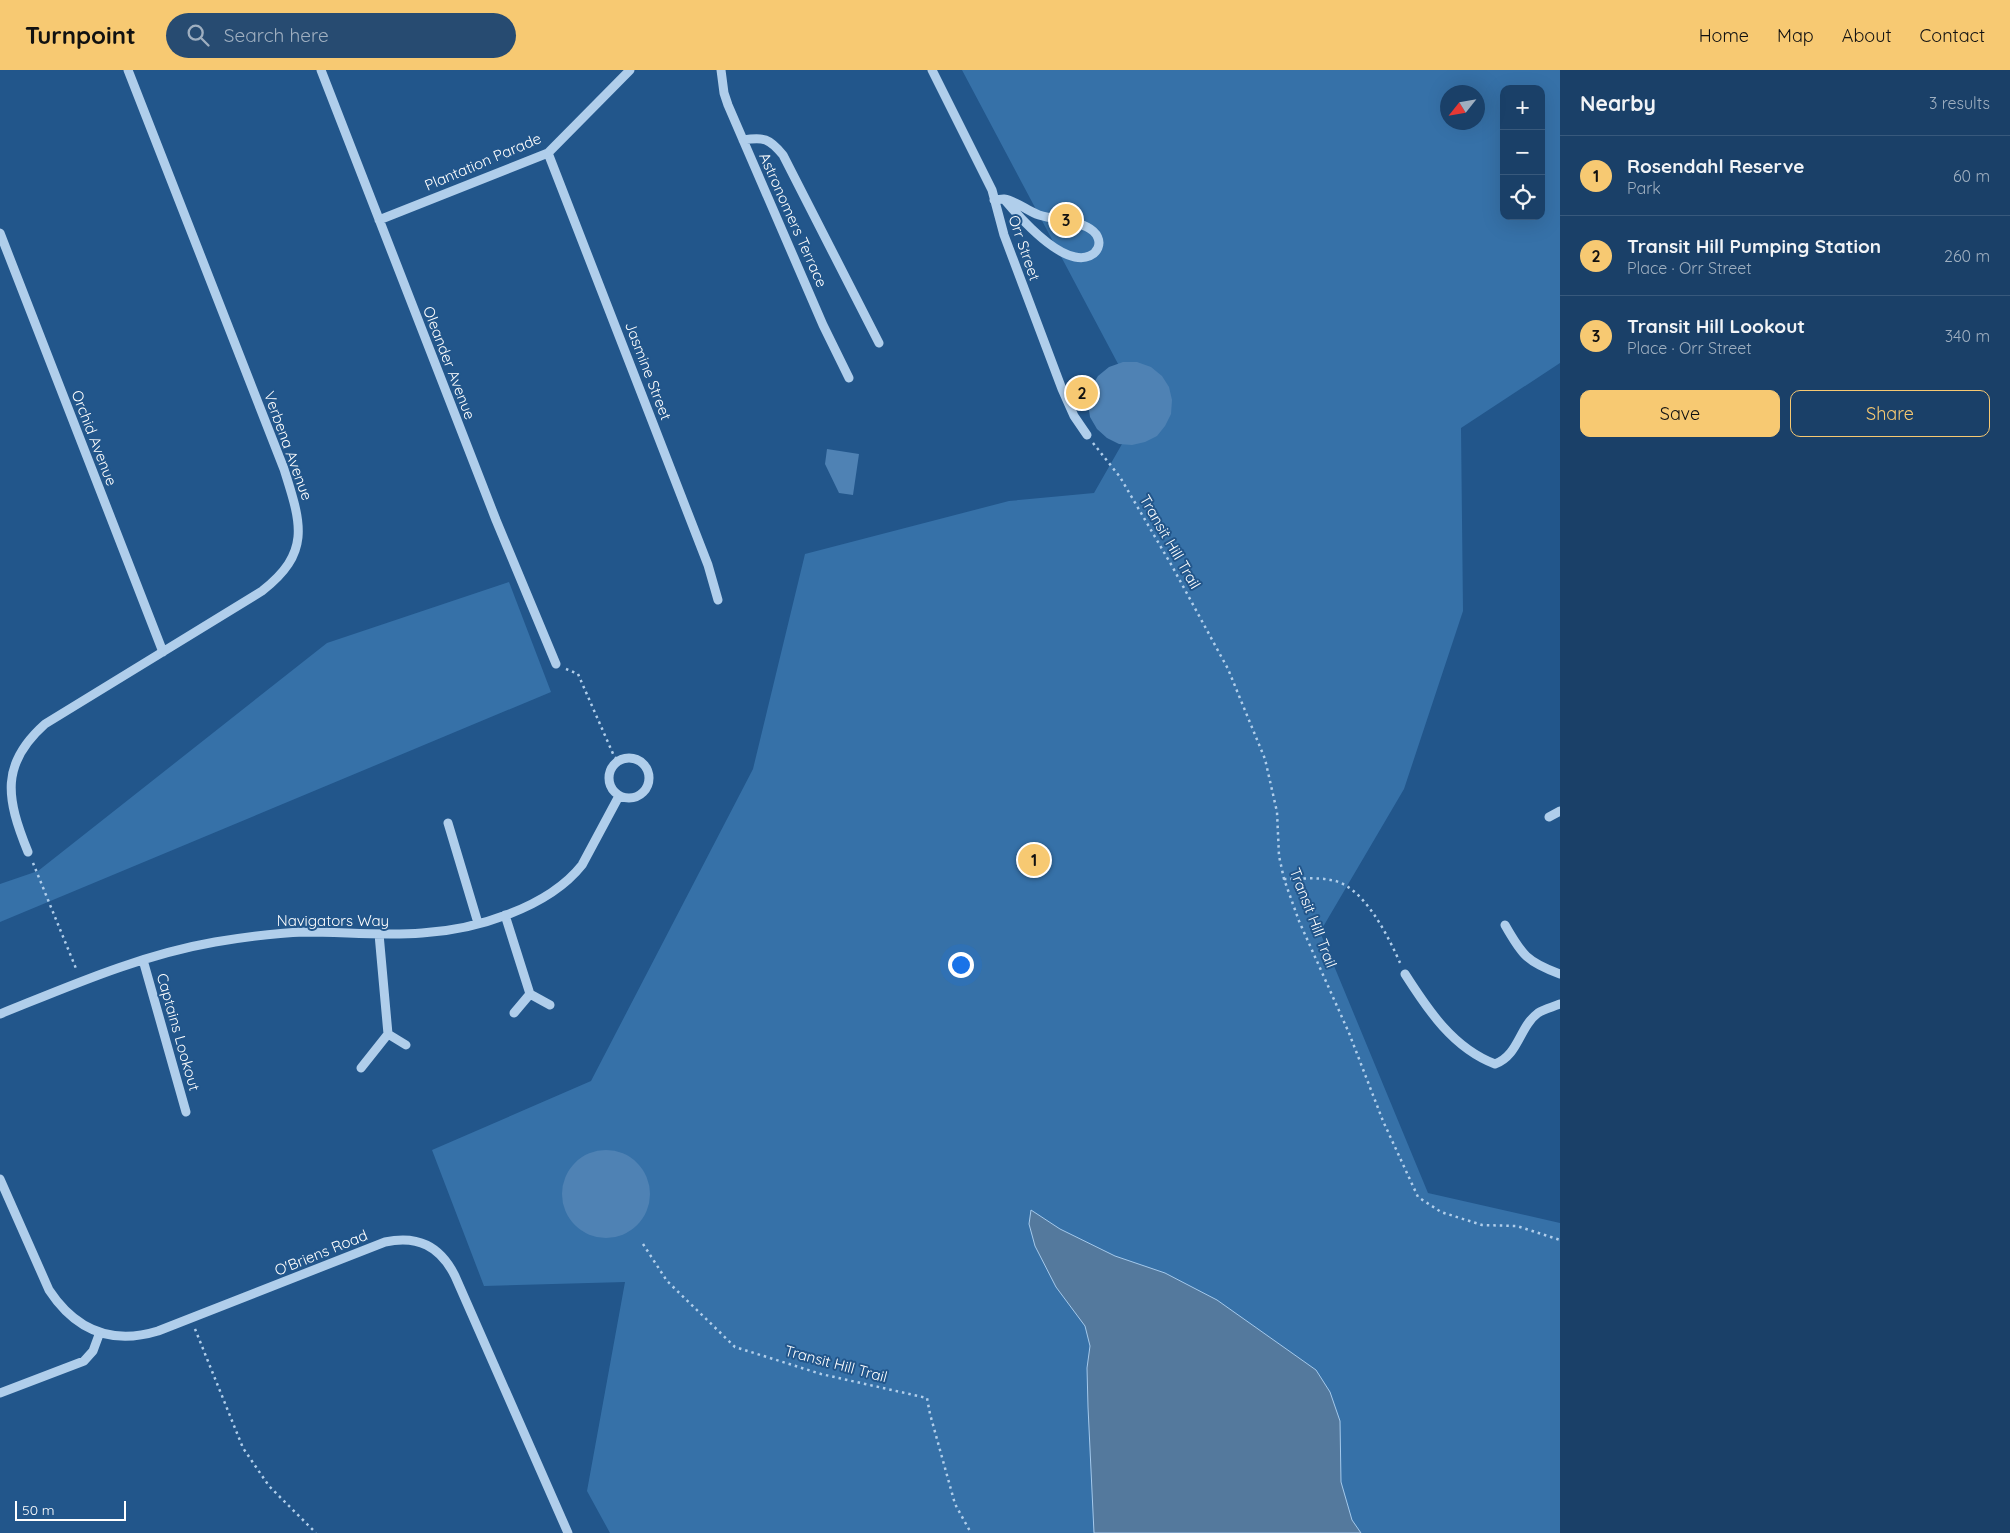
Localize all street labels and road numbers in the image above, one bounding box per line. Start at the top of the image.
street label: Plantation Parade [422,128,544,195]
street label: Astronomers Terrace [755,149,832,290]
street label: Orr Street [1004,213,1045,283]
street label: Oleander Avenue [419,303,480,422]
street label: Jasmine Street [621,319,676,423]
street label: Orchid Avenue [68,387,121,488]
street label: Verbena Avenue [260,389,317,503]
street label: Transit Hill Trail [1136,491,1205,592]
street label: Transit Hill Trail [1286,865,1341,970]
street label: Navigators Way [277,911,389,930]
street label: Captains Lookout [153,971,204,1093]
street label: O'Briens Road [272,1225,370,1280]
street label: Transit Hill Trail [783,1341,890,1386]

